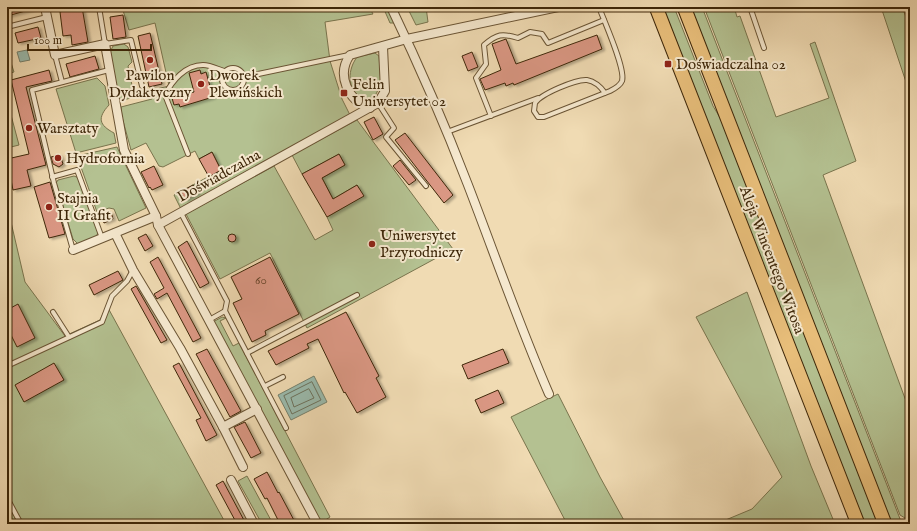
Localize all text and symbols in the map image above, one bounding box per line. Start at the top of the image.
scale bar [28,26,151,52]
text: 100 m [34,33,62,48]
marker: Pawilon Dydaktyczny [145,55,155,65]
place label: Doświadczalna 02 [676,55,786,74]
marker: Doświadczalna 02 [663,59,673,69]
place label: Pawilon Dydaktyczny [109,66,192,102]
place label: Dworek Plewińskich [209,66,282,102]
place label: Felin Uniwersytet 02 [352,75,446,111]
marker: Dworek Plewińskich [196,79,206,89]
marker: Felin Uniwersytet 02 [339,88,349,98]
place label: Warsztaty [37,119,99,138]
marker: Warsztaty [24,123,34,133]
street label: Doświadczalna [174,145,264,207]
place label: Hydrofornia [66,149,145,168]
marker: Hydrofornia [53,153,63,163]
street label: Aleja Wincentego Witosa [735,183,809,337]
place label: Stajnia II Grafit [57,189,111,225]
marker: Stajnia II Grafit [44,202,54,212]
place label: Uniwersytet Przyrodniczy [380,226,463,262]
marker: Uniwersytet Przyrodniczy [367,239,377,249]
house number: 60 [255,272,267,289]

